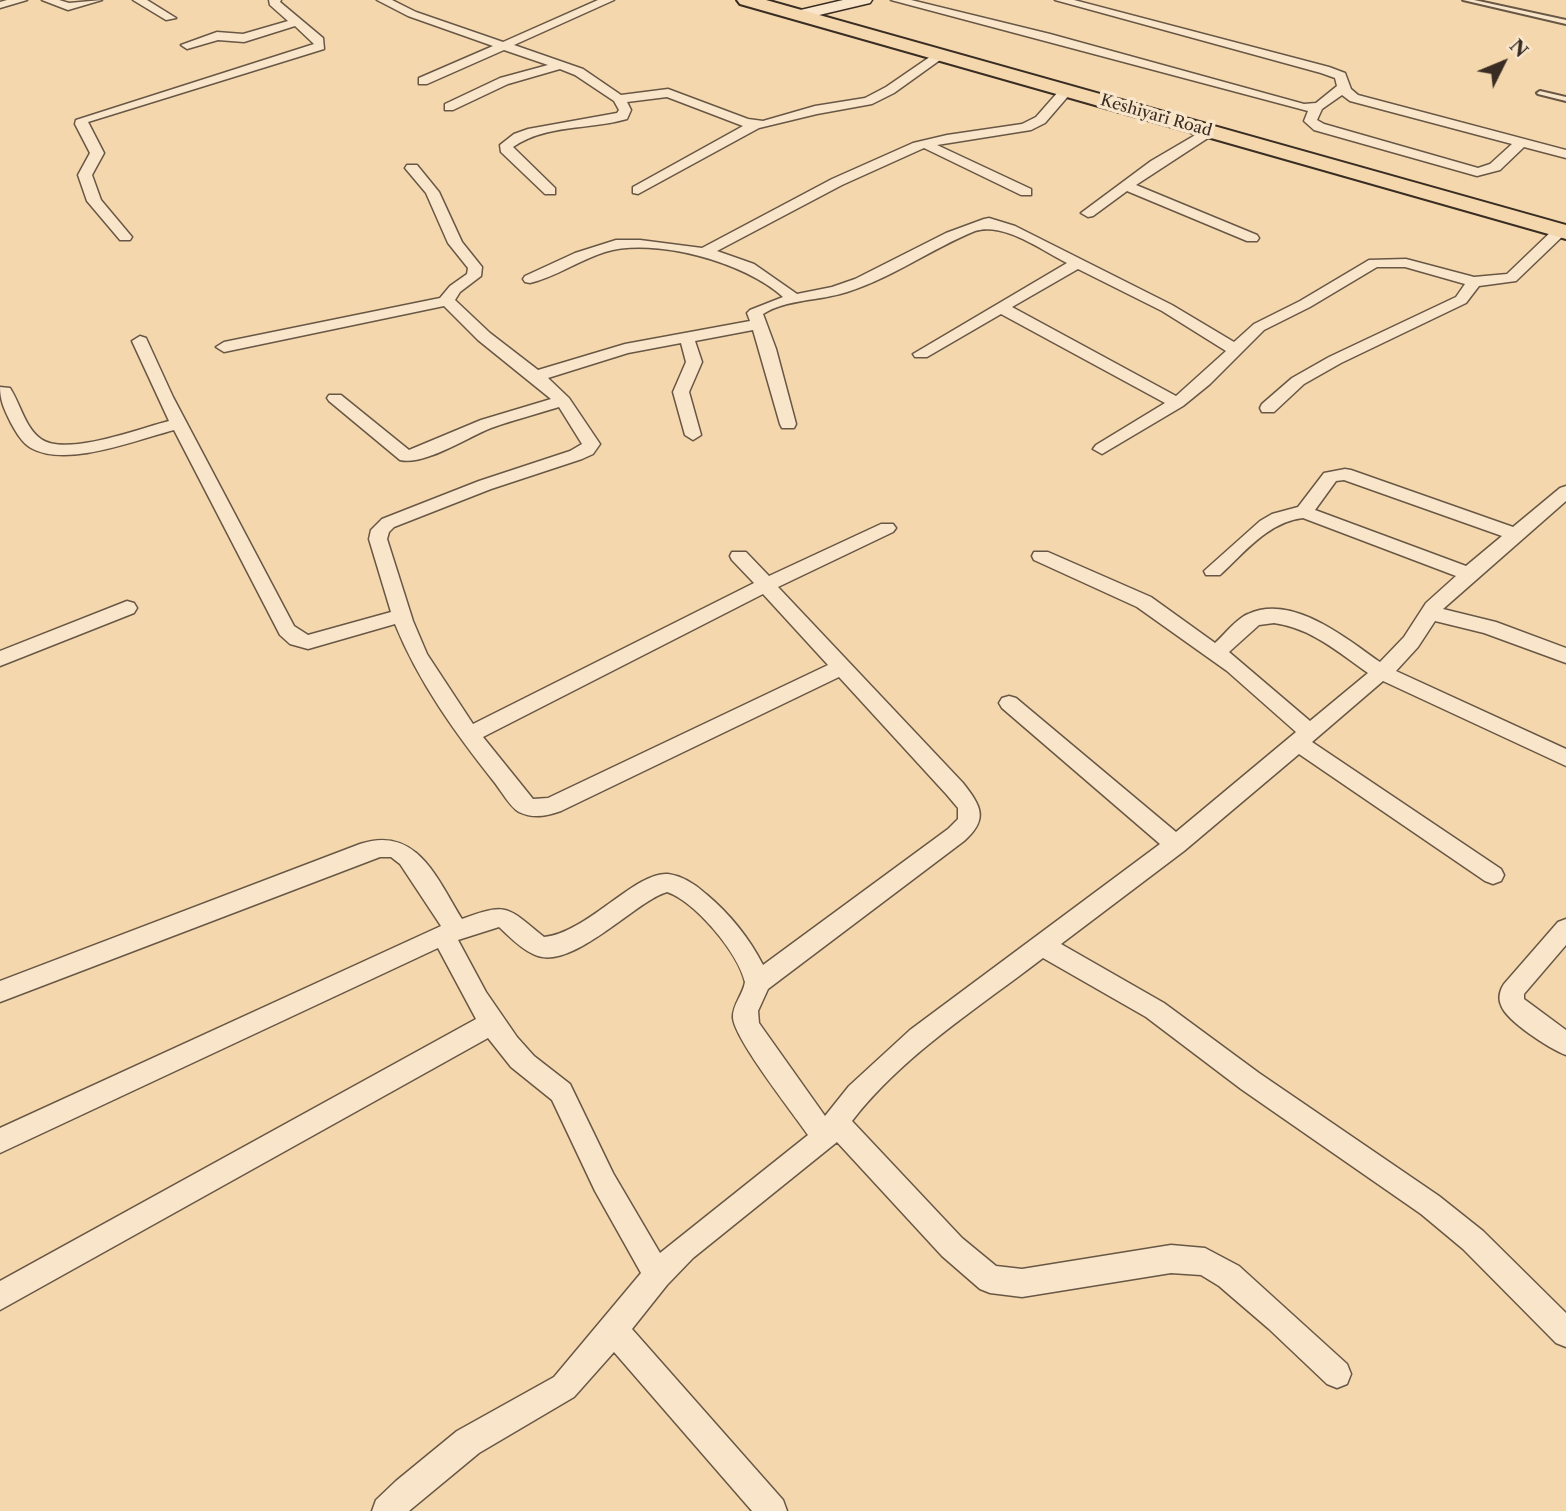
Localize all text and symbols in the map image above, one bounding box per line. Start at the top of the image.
north arrow [1468,28,1538,98]
text: N [1505,34,1533,62]
street label: Keshiyari Road [1098,91,1214,141]

